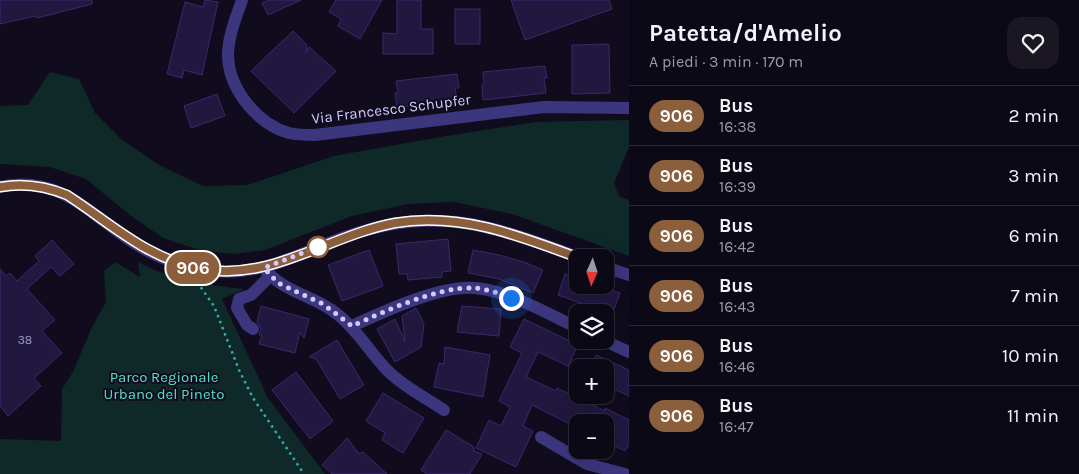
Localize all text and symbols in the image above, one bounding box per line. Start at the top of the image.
button: heart [1007,17,1059,69]
text: Patetta/d'Amelio [649,19,842,47]
text: A piedi · 3 min · 170 m [649,52,803,71]
street label: Via Francesco Schupfer [310,90,472,128]
text: Bus [719,95,753,117]
text: 906 [660,105,693,127]
text: 2 min [1009,105,1059,127]
text: 16:38 [719,117,756,136]
text: Bus [719,155,753,177]
text: 906 [660,165,693,187]
text: 3 min [1008,165,1059,187]
text: 16:39 [719,177,756,196]
text: Bus [719,215,753,237]
text: 906 [660,225,693,247]
text: 6 min [1009,225,1059,247]
unlabelled marker [307,236,329,258]
text: 16:42 [719,237,755,256]
north arrow [569,249,614,294]
map controls [569,249,614,459]
line badge: 906 [164,252,222,284]
text: 906 [176,257,210,279]
text: Bus [719,275,753,297]
text: 906 [660,285,693,307]
text: 7 min [1011,285,1059,307]
your location [499,286,524,311]
text: 16:43 [719,297,756,316]
button: layers [569,304,614,349]
house number: 38 [18,333,32,347]
text: Bus [719,335,753,357]
text: 906 [660,345,693,367]
text: 10 min [1002,345,1059,367]
text: 16:46 [719,357,755,376]
button: + [569,359,614,404]
park label: Parco Regionale Urbano del Pineto [104,368,224,403]
text: Bus [719,395,753,417]
text: 906 [660,405,693,427]
text: 11 min [1007,405,1059,427]
button: − [569,414,614,459]
text: 16:47 [719,417,754,436]

